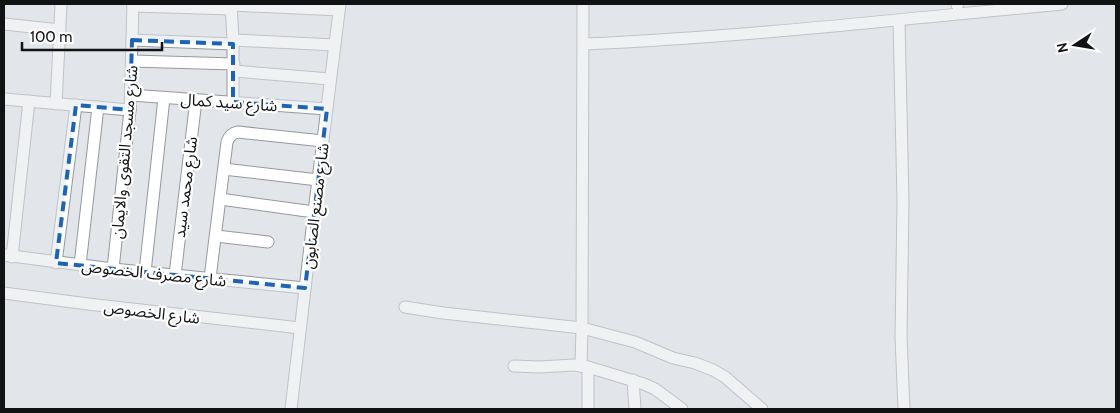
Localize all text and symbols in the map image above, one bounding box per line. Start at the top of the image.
scale bar [22,20,162,52]
north arrow [1050,20,1100,70]
text: 100 m [30,28,72,46]
text: N [1052,41,1072,54]
street label: شارع مسجد التقوى والايمان [107,64,145,240]
street label: شارع سيد كمال [180,90,278,118]
street label: شارع محمد سيد [170,135,204,239]
street label: شارع مصنع الصابون [298,142,336,270]
street label: شارع مصرف الخصوص [80,256,227,294]
street label: شارع الخصوص [102,297,201,331]

